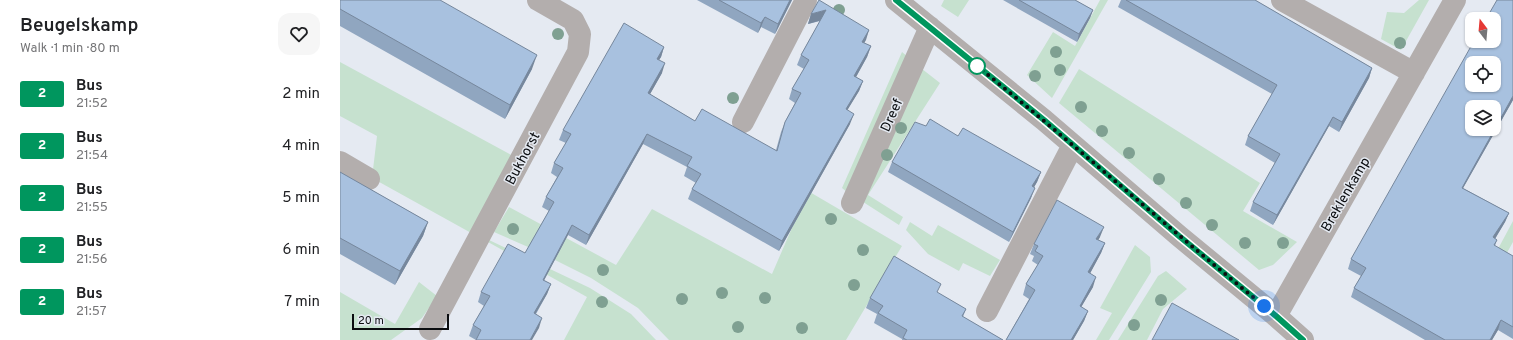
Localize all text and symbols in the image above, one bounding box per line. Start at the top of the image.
north arrow [1465,12,1501,48]
map controls [1465,12,1501,136]
button: heart [278,13,320,55]
text: Beugelskamp [20,14,138,38]
text: Walk · 1 min · 80 m [20,41,120,57]
button: locate [1465,56,1501,92]
unlabelled marker [968,57,986,75]
text: Bus [76,77,103,96]
text: 2 [38,85,46,102]
text: 2 min [282,85,320,104]
text: 21:52 [76,96,108,112]
street label: Dreef [878,96,907,135]
button: layers [1465,100,1501,136]
text: Bus [76,129,103,148]
street label: Bukhorst [502,129,544,188]
text: 2 [38,137,46,154]
text: 4 min [282,137,320,156]
text: 21:54 [76,148,108,164]
street label: Breklenkamp [1318,154,1374,235]
text: Bus [76,181,103,200]
text: 2 [38,189,46,206]
text: 5 min [282,189,320,208]
text: 21:55 [76,200,108,216]
text: Bus [76,233,103,252]
text: 2 [38,241,46,258]
text: 6 min [283,241,320,260]
text: 21:56 [76,252,108,268]
text: Bus [76,285,103,304]
text: 2 [38,293,46,310]
text: 7 min [284,293,320,312]
your location [1254,296,1274,316]
text: 21:57 [76,304,106,320]
scale bar [352,312,449,331]
text: 20 m [358,314,384,328]

